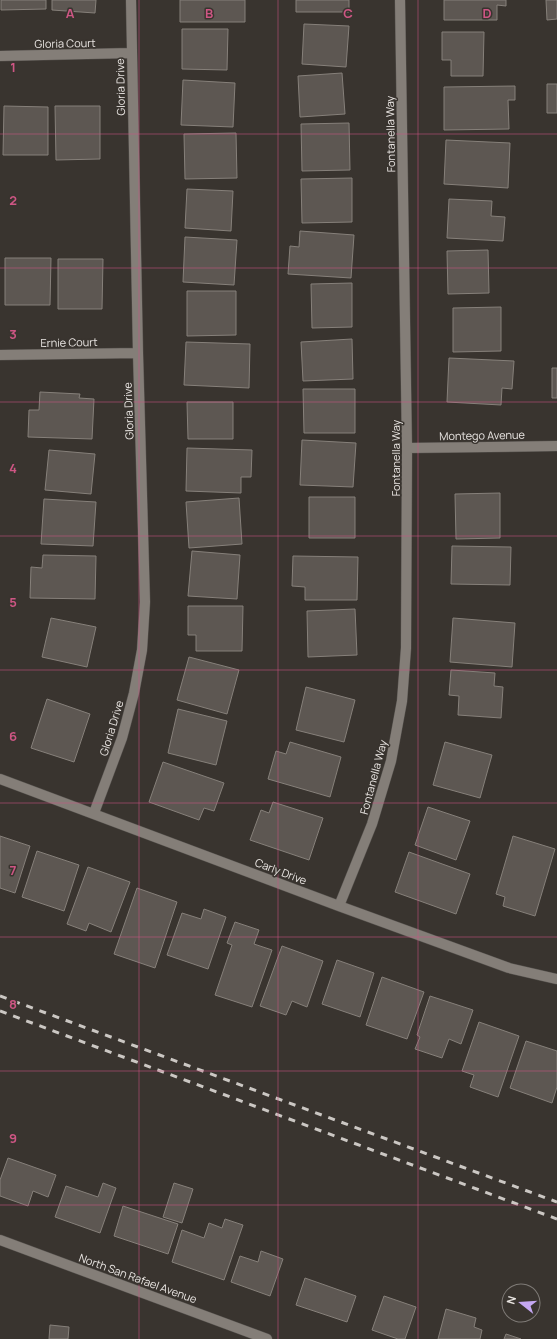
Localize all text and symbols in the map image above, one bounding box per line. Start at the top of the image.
text: A [66,4,75,22]
text: B [205,4,213,22]
text: C [343,4,353,22]
text: D [482,4,492,22]
street label: Gloria Court [34,35,96,51]
text: 1 [10,58,16,76]
street label: Gloria Drive [112,58,128,116]
street label: Fontanella Way [382,95,398,172]
text: 2 [9,191,17,209]
text: 3 [9,325,17,343]
street label: Ernie Court [40,334,98,350]
street label: Gloria Drive [119,381,136,440]
street label: Fontanella Way [388,419,403,496]
street label: Montego Avenue [439,427,526,443]
text: 4 [9,459,17,477]
text: 5 [9,593,17,611]
street label: Gloria Drive [95,698,127,758]
text: 6 [9,727,17,745]
street label: Fontanella Way [356,738,390,816]
street label: Carly Drive [253,854,310,888]
text: 7 [10,861,17,879]
text: 8 [9,995,17,1013]
text: 9 [9,1129,17,1147]
street label: North San Rafael Avenue [77,1250,200,1307]
north arrow [501,1283,541,1323]
text: N [503,1294,519,1306]

